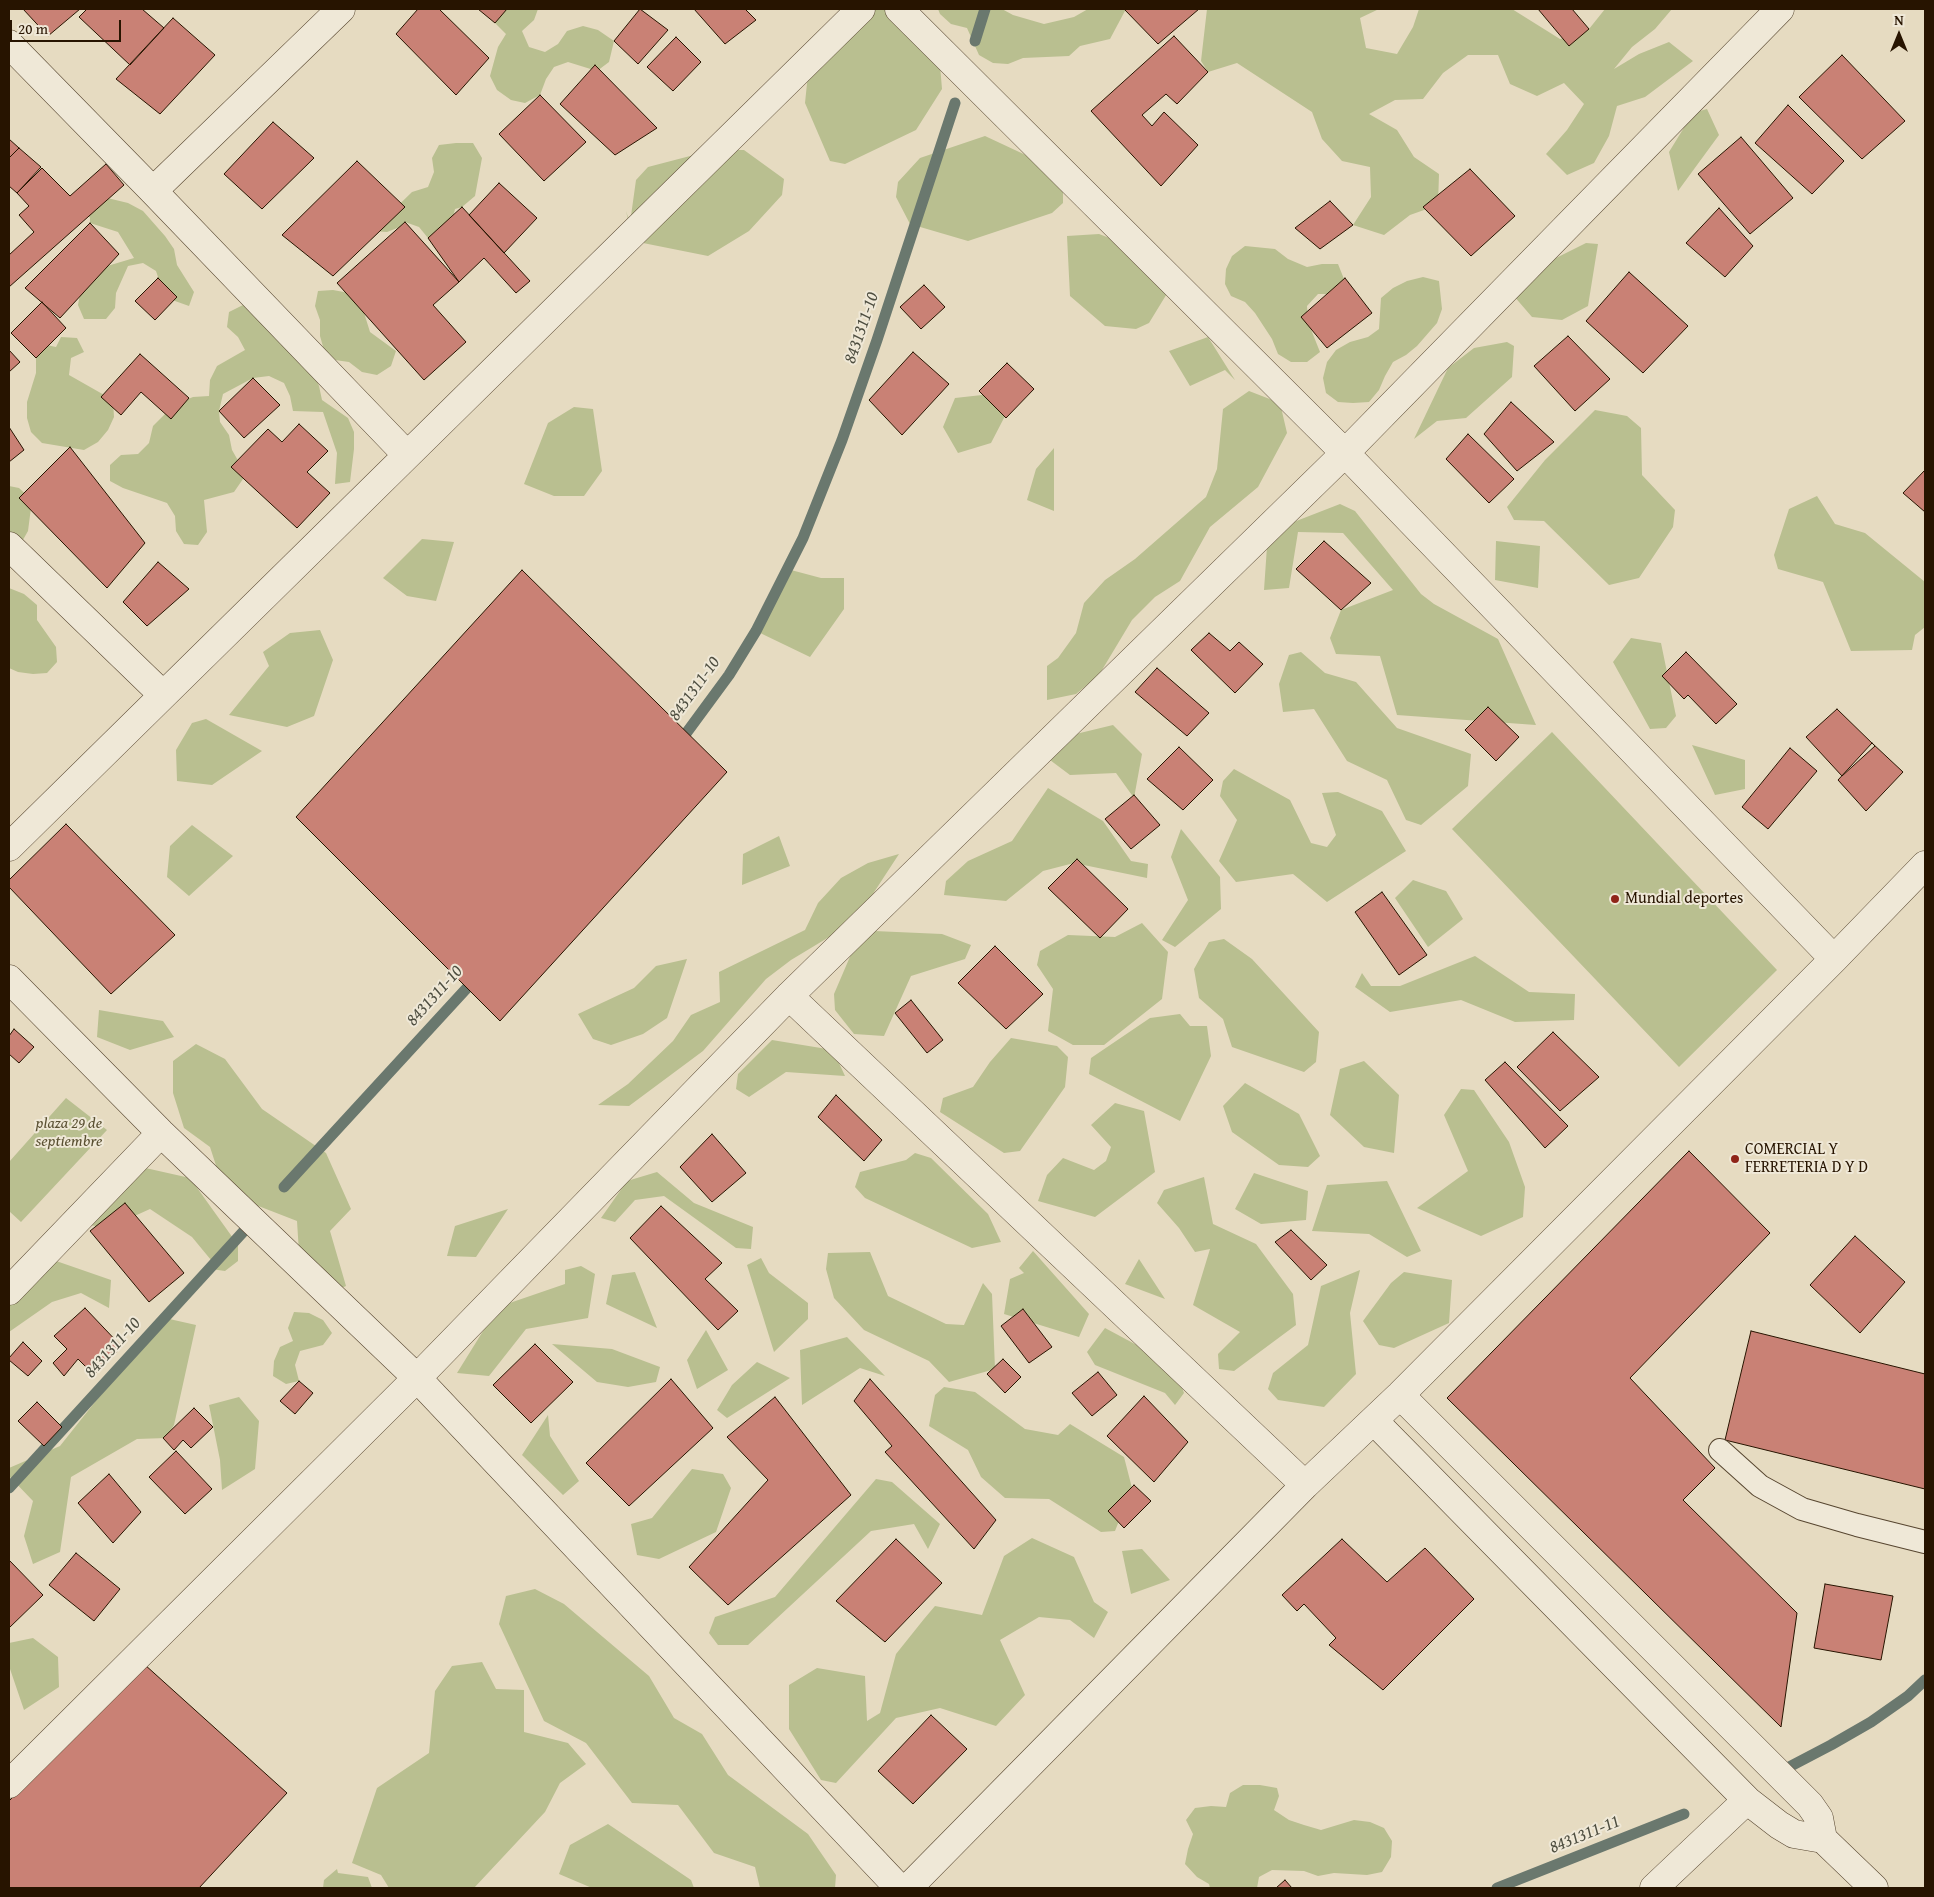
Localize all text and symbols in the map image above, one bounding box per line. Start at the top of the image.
scale bar [12,10,124,42]
north arrow [1874,10,1924,60]
text: N [1894,10,1904,30]
text: 20 m [18,18,48,39]
water label: 8431311-10 [840,290,884,366]
water label: 8431311-10 [665,653,725,725]
place label: Mundial deportes [1625,889,1743,909]
marker: Mundial deportes [1609,893,1621,905]
water label: 8431311-10 [402,961,468,1031]
park label: plaza 29 de septiembre [36,1114,102,1152]
place label: COMERCIAL Y FERRETERIA D Y D [1745,1140,1868,1178]
marker: COMERCIAL Y FERRETERIA D Y D [1729,1153,1741,1165]
water label: 8431311-10 [80,1313,146,1383]
water label: 8431311-11 [1547,1811,1623,1859]

